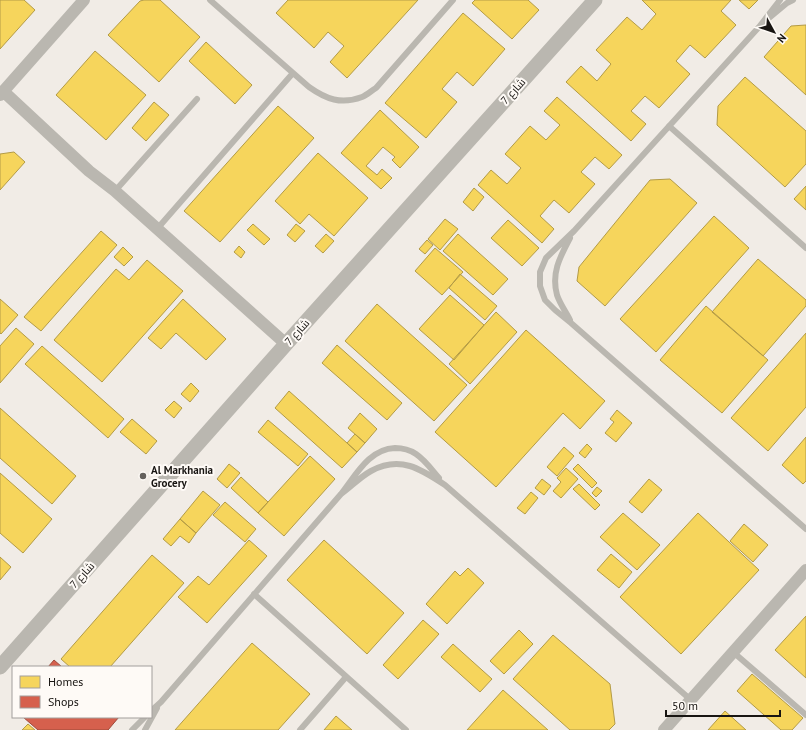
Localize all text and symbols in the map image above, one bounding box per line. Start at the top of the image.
north arrow [754,12,794,52]
text: N [774,31,789,46]
street label: شارع 7 [498,75,529,108]
street label: شارع 7 [282,316,313,349]
place label: Al Markhania Grocery [151,463,213,490]
marker: Al Markhania Grocery [138,471,148,481]
street label: شارع 7 [67,559,98,592]
legend [12,666,152,718]
text: Homes [48,674,83,689]
scale bar [666,692,780,718]
text: Shops [48,694,79,709]
text: 50 m [672,698,698,713]

